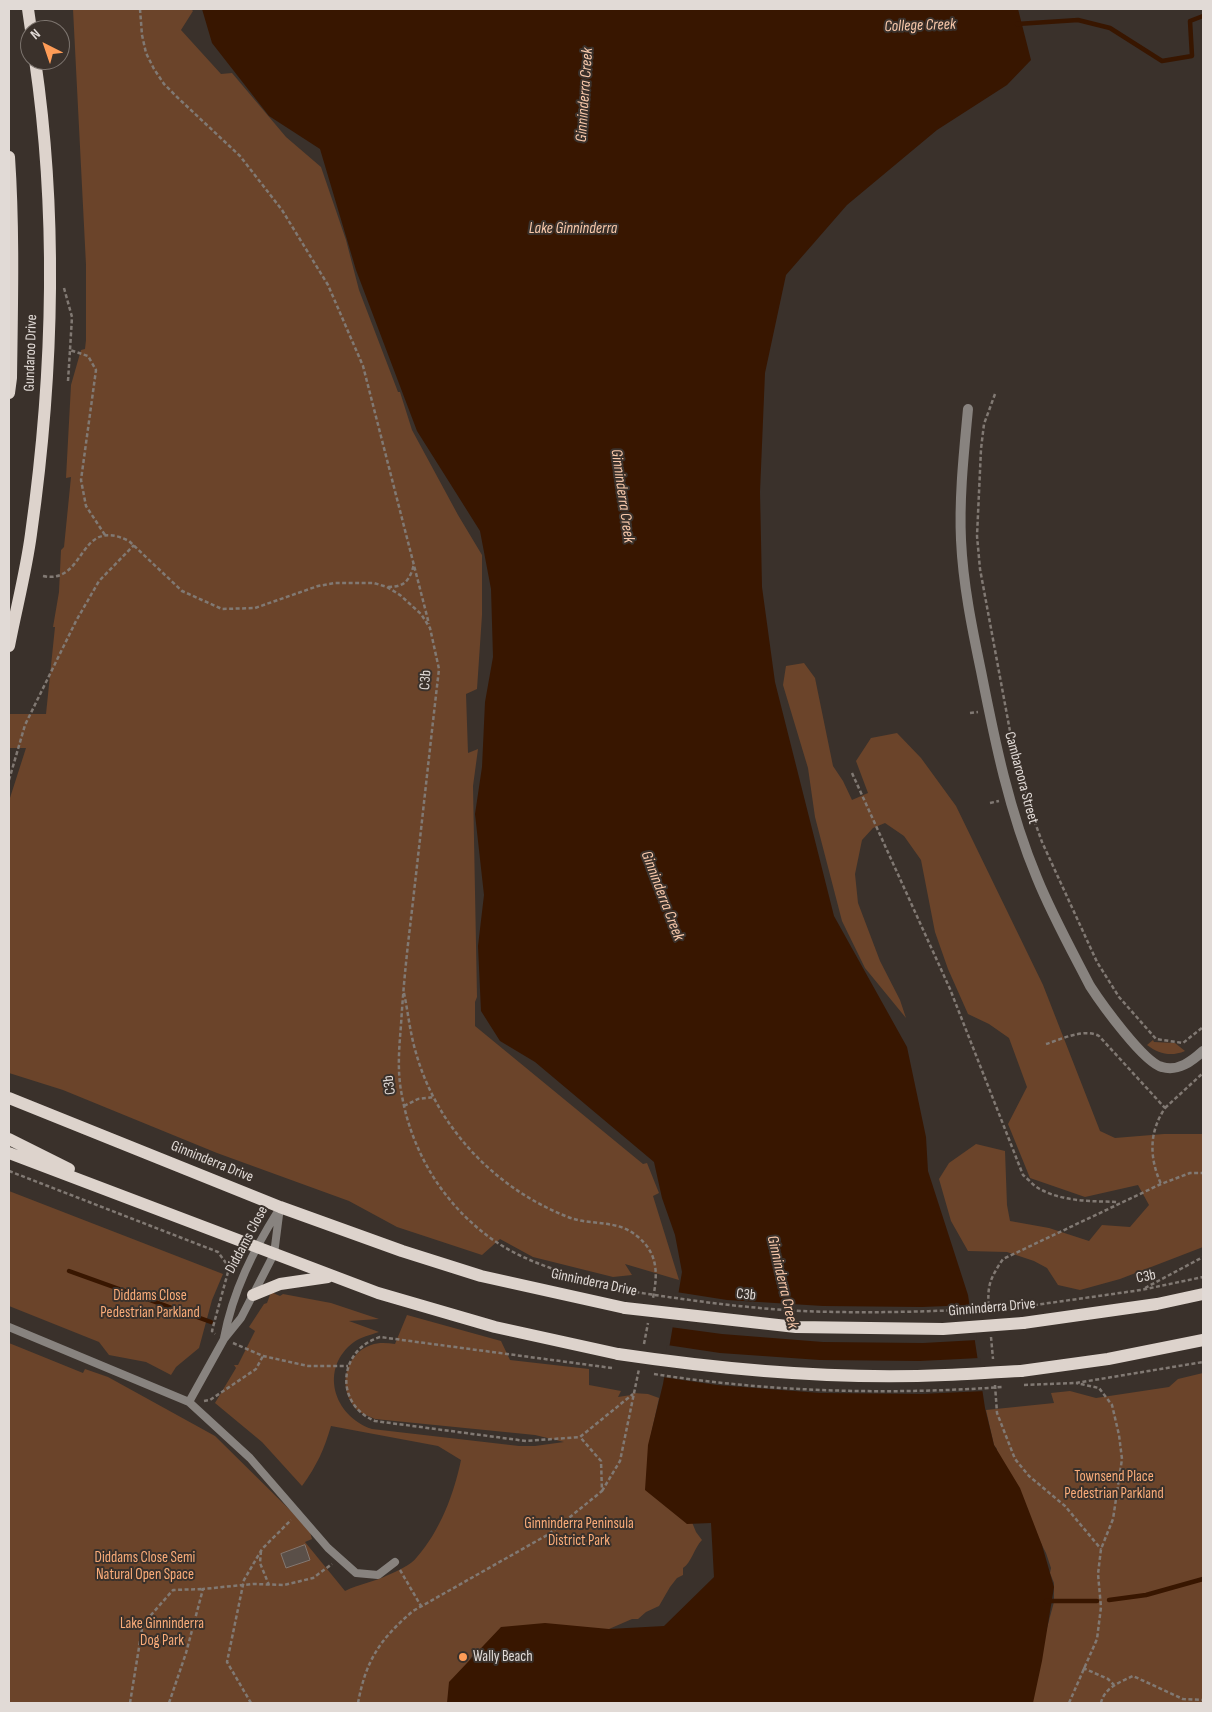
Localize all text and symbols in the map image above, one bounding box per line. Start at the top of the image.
water label: College Creek [884,15,956,37]
north arrow [20,20,70,70]
text: N [27,25,44,43]
water label: Ginninderra Creek [572,47,598,143]
water label: Lake Ginninderra [529,219,617,239]
street label: Gundaroo Drive [21,314,41,392]
water label: Ginninderra Creek [606,448,638,544]
street label: C3b [416,670,436,690]
street label: Cambaroora Street [1000,730,1042,826]
water label: Ginninderra Creek [636,848,688,944]
street label: C3b [380,1074,400,1096]
street label: Ginninderra Drive [168,1137,256,1187]
street label: Diddams Close [222,1203,272,1277]
water label: Ginninderra Creek [762,1234,802,1330]
street label: Ginninderra Drive [549,1265,639,1301]
street label: C3b [1135,1266,1157,1288]
street label: C3b [735,1285,757,1305]
park label: Diddams Close Pedestrian Parkland [100,1287,200,1322]
street label: Ginninderra Drive [948,1295,1036,1321]
park label: Townsend Place Pedestrian Parkland [1064,1468,1164,1503]
park label: Ginninderra Peninsula District Park [524,1515,634,1550]
park label: Diddams Close Semi Natural Open Space [95,1549,195,1584]
park label: Lake Ginninderra Dog Park [120,1615,204,1650]
place label: Wally Beach [473,1648,533,1666]
marker: Wally Beach [457,1651,469,1663]

